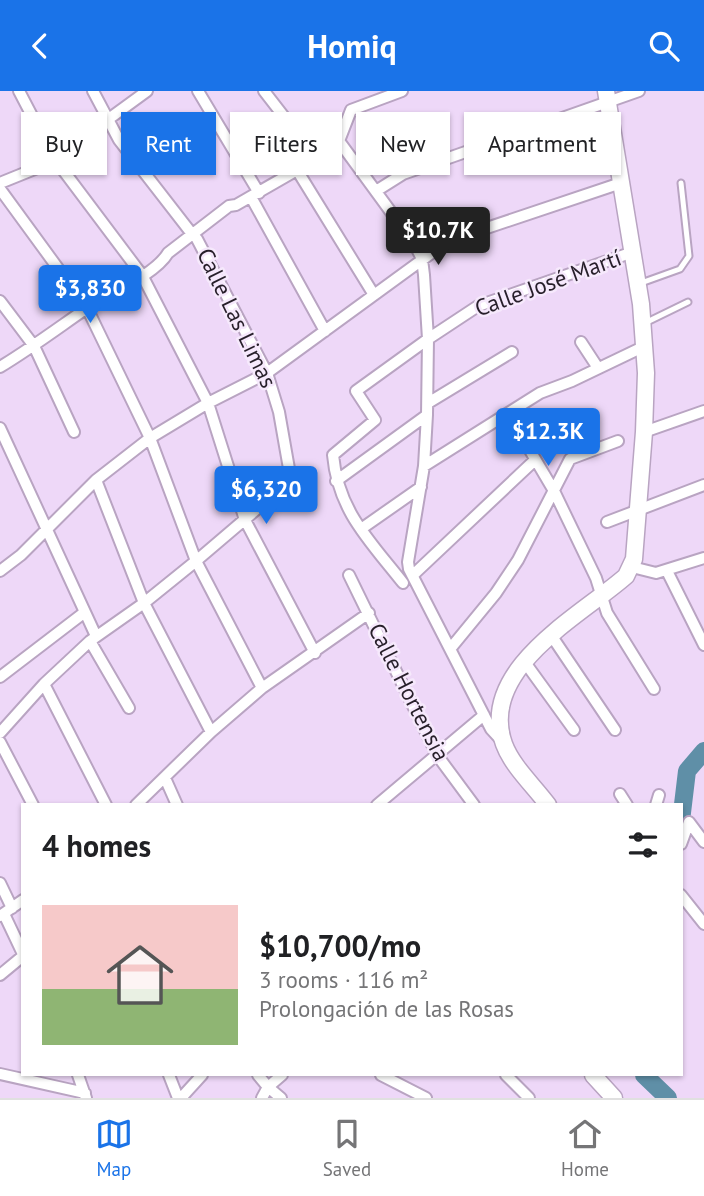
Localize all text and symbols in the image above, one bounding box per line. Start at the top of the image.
text: Homiq [307,25,397,67]
icon: back [21,27,59,65]
icon: search [645,27,683,65]
chip: Buy [21,112,107,175]
chip: Rent [121,112,216,175]
chip: Filters [230,112,342,175]
chip: New [356,112,450,175]
chip: Apartment [464,112,621,175]
pin: $10.7K [381,207,495,267]
text: $10.7K [402,215,474,244]
street label: Calle Las Limas [191,243,284,392]
street label: Calle José Martí [471,243,625,322]
pin: $3,830 [33,265,147,325]
text: $3,830 [54,273,126,302]
pin: $12.3K [491,409,605,468]
text: $12.3K [512,416,584,445]
pin: $6,320 [209,467,323,526]
text: $6,320 [230,474,302,503]
street label: Calle Hortensia [362,618,457,766]
text: 4 homes [42,826,151,865]
icon: filters [624,826,662,864]
text: $10,700/mo [259,926,421,965]
icon: home [98,933,182,1017]
text: 3 rooms · 116 m² [259,965,428,994]
text: Prolongación de las Rosas [259,994,514,1023]
tab: Map [95,1115,133,1181]
tab: Saved [323,1115,371,1181]
tab: Home [561,1115,609,1181]

